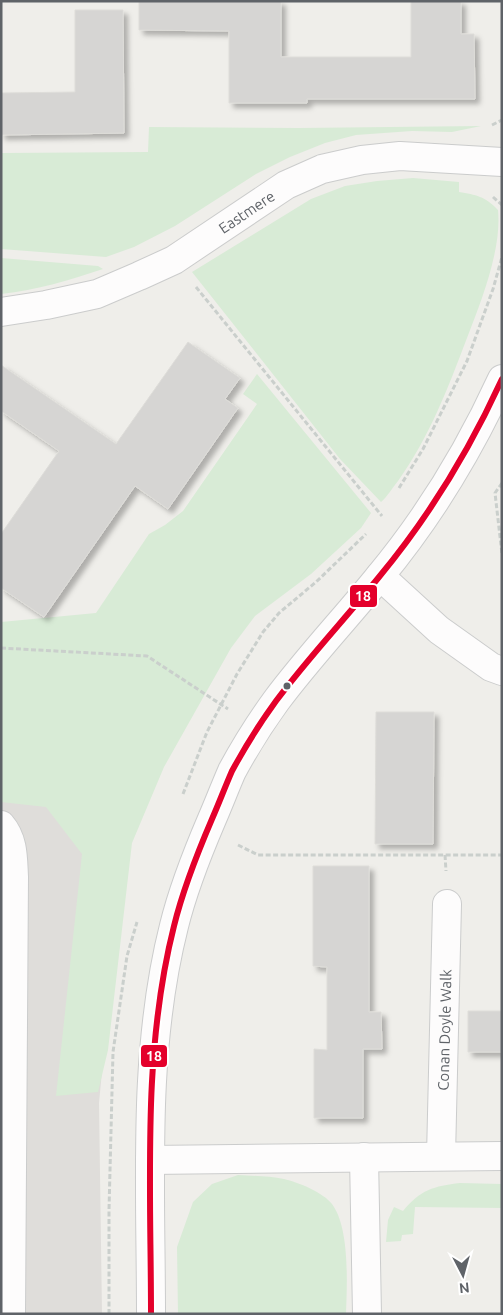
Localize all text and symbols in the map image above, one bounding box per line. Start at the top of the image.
street label: Eastmere [215,187,278,236]
line badge: 18 [349,584,378,608]
text: 18 [355,588,371,604]
unlabelled marker [282,681,292,691]
street label: Conan Doyle Walk [434,969,454,1091]
line badge: 18 [140,1044,168,1068]
text: 18 [146,1048,162,1064]
north arrow [438,1250,488,1300]
text: N [458,1279,470,1296]

